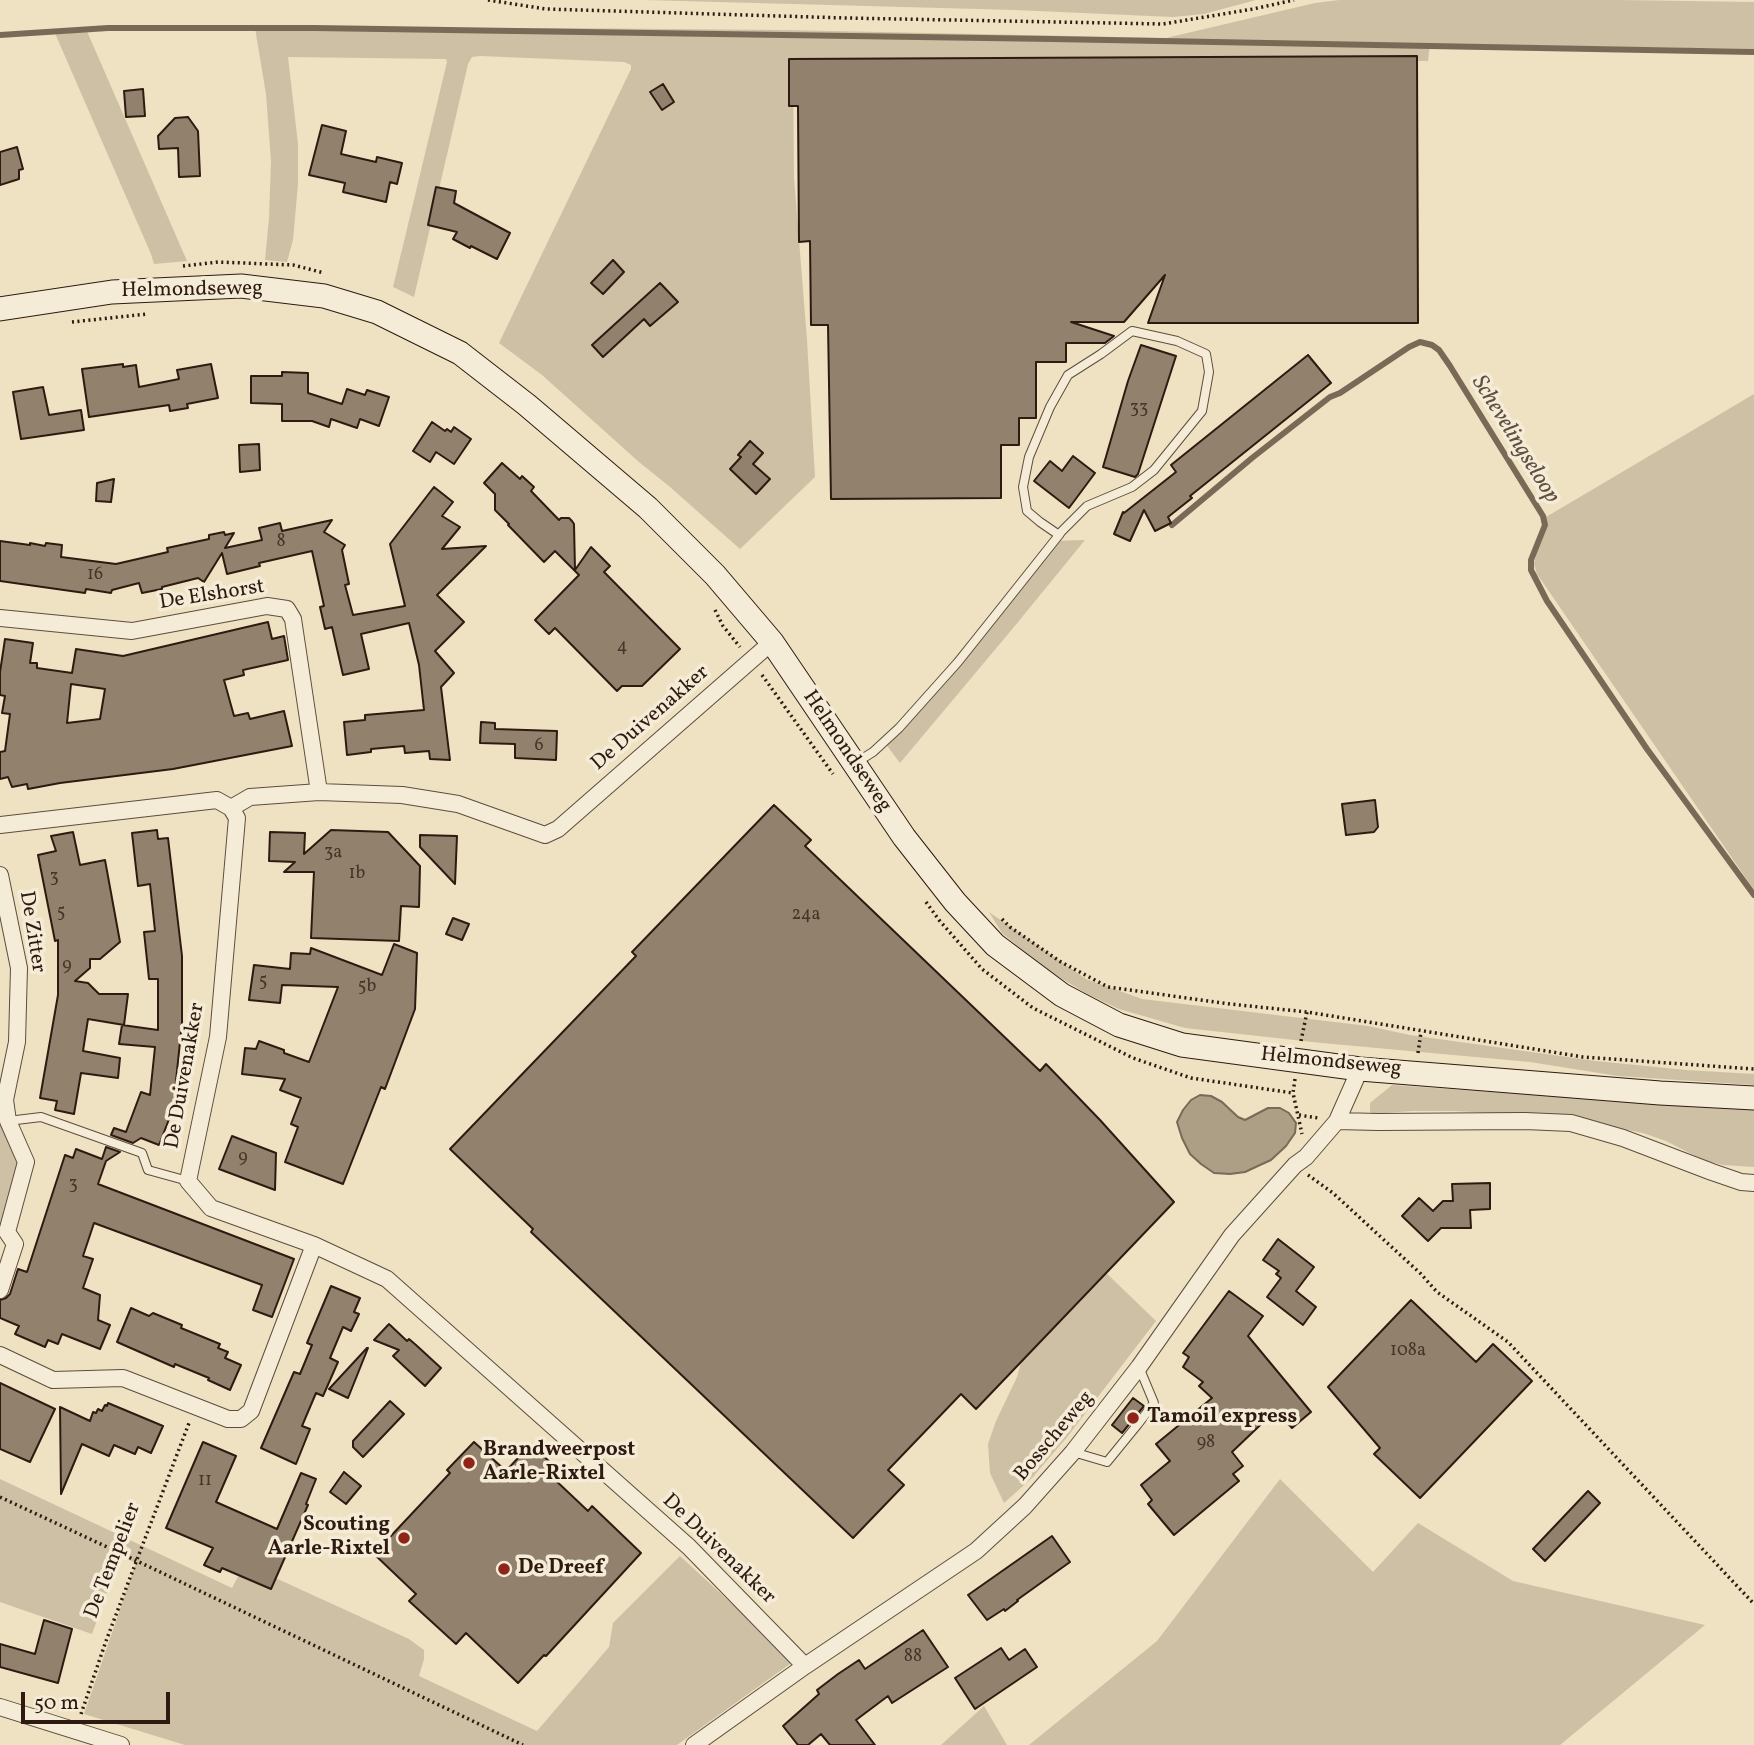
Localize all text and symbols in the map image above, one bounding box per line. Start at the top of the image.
street label: Helmondseweg [121,277,263,305]
water label: Schevelingseloop [1464,371,1564,509]
house number: 33 [1130,399,1148,421]
house number: 8 [276,532,286,554]
house number: 16 [87,565,103,587]
street label: De Elshorst [158,575,266,617]
house number: 4 [617,637,627,659]
street label: De Duivenakker [587,661,715,777]
street label: Helmondseweg [796,686,896,818]
house number: 6 [534,736,544,758]
house number: 3a [324,843,342,865]
house number: 1b [349,864,365,886]
house number: 3 [49,868,59,890]
street label: De Zitter [12,889,50,975]
house number: 5 [57,903,65,925]
house number: 24a [792,905,820,927]
house number: 9 [62,956,72,978]
house number: 5 [259,972,267,994]
house number: 5b [358,977,376,999]
street label: De Duivenakker [161,1001,211,1151]
street label: Helmondseweg [1259,1043,1403,1083]
house number: 9 [238,1148,248,1170]
house number: 3 [68,1175,78,1197]
house number: 108a [1390,1341,1426,1363]
street label: Bosscheweg [1010,1387,1100,1487]
place label: Tamoil express [1147,1405,1297,1431]
marker: Tamoil express [1125,1410,1141,1426]
house number: 98 [1197,1433,1215,1455]
place label: Brandweerpost Aarle-Rixtel [483,1438,635,1488]
marker: Brandweerpost Aarle-Rixtel [461,1455,477,1471]
house number: 11 [198,1471,212,1493]
street label: De Duivenakker [656,1489,780,1611]
street label: De Tempelier [80,1499,148,1623]
place label: Scouting Aarle-Rixtel [268,1513,390,1563]
marker: Scouting Aarle-Rixtel [396,1530,412,1546]
place label: De Dreef [518,1556,603,1582]
marker: De Dreef [496,1561,512,1577]
house number: 88 [904,1647,922,1669]
scale bar [24,1678,173,1722]
text: 50 m [34,1689,79,1718]

